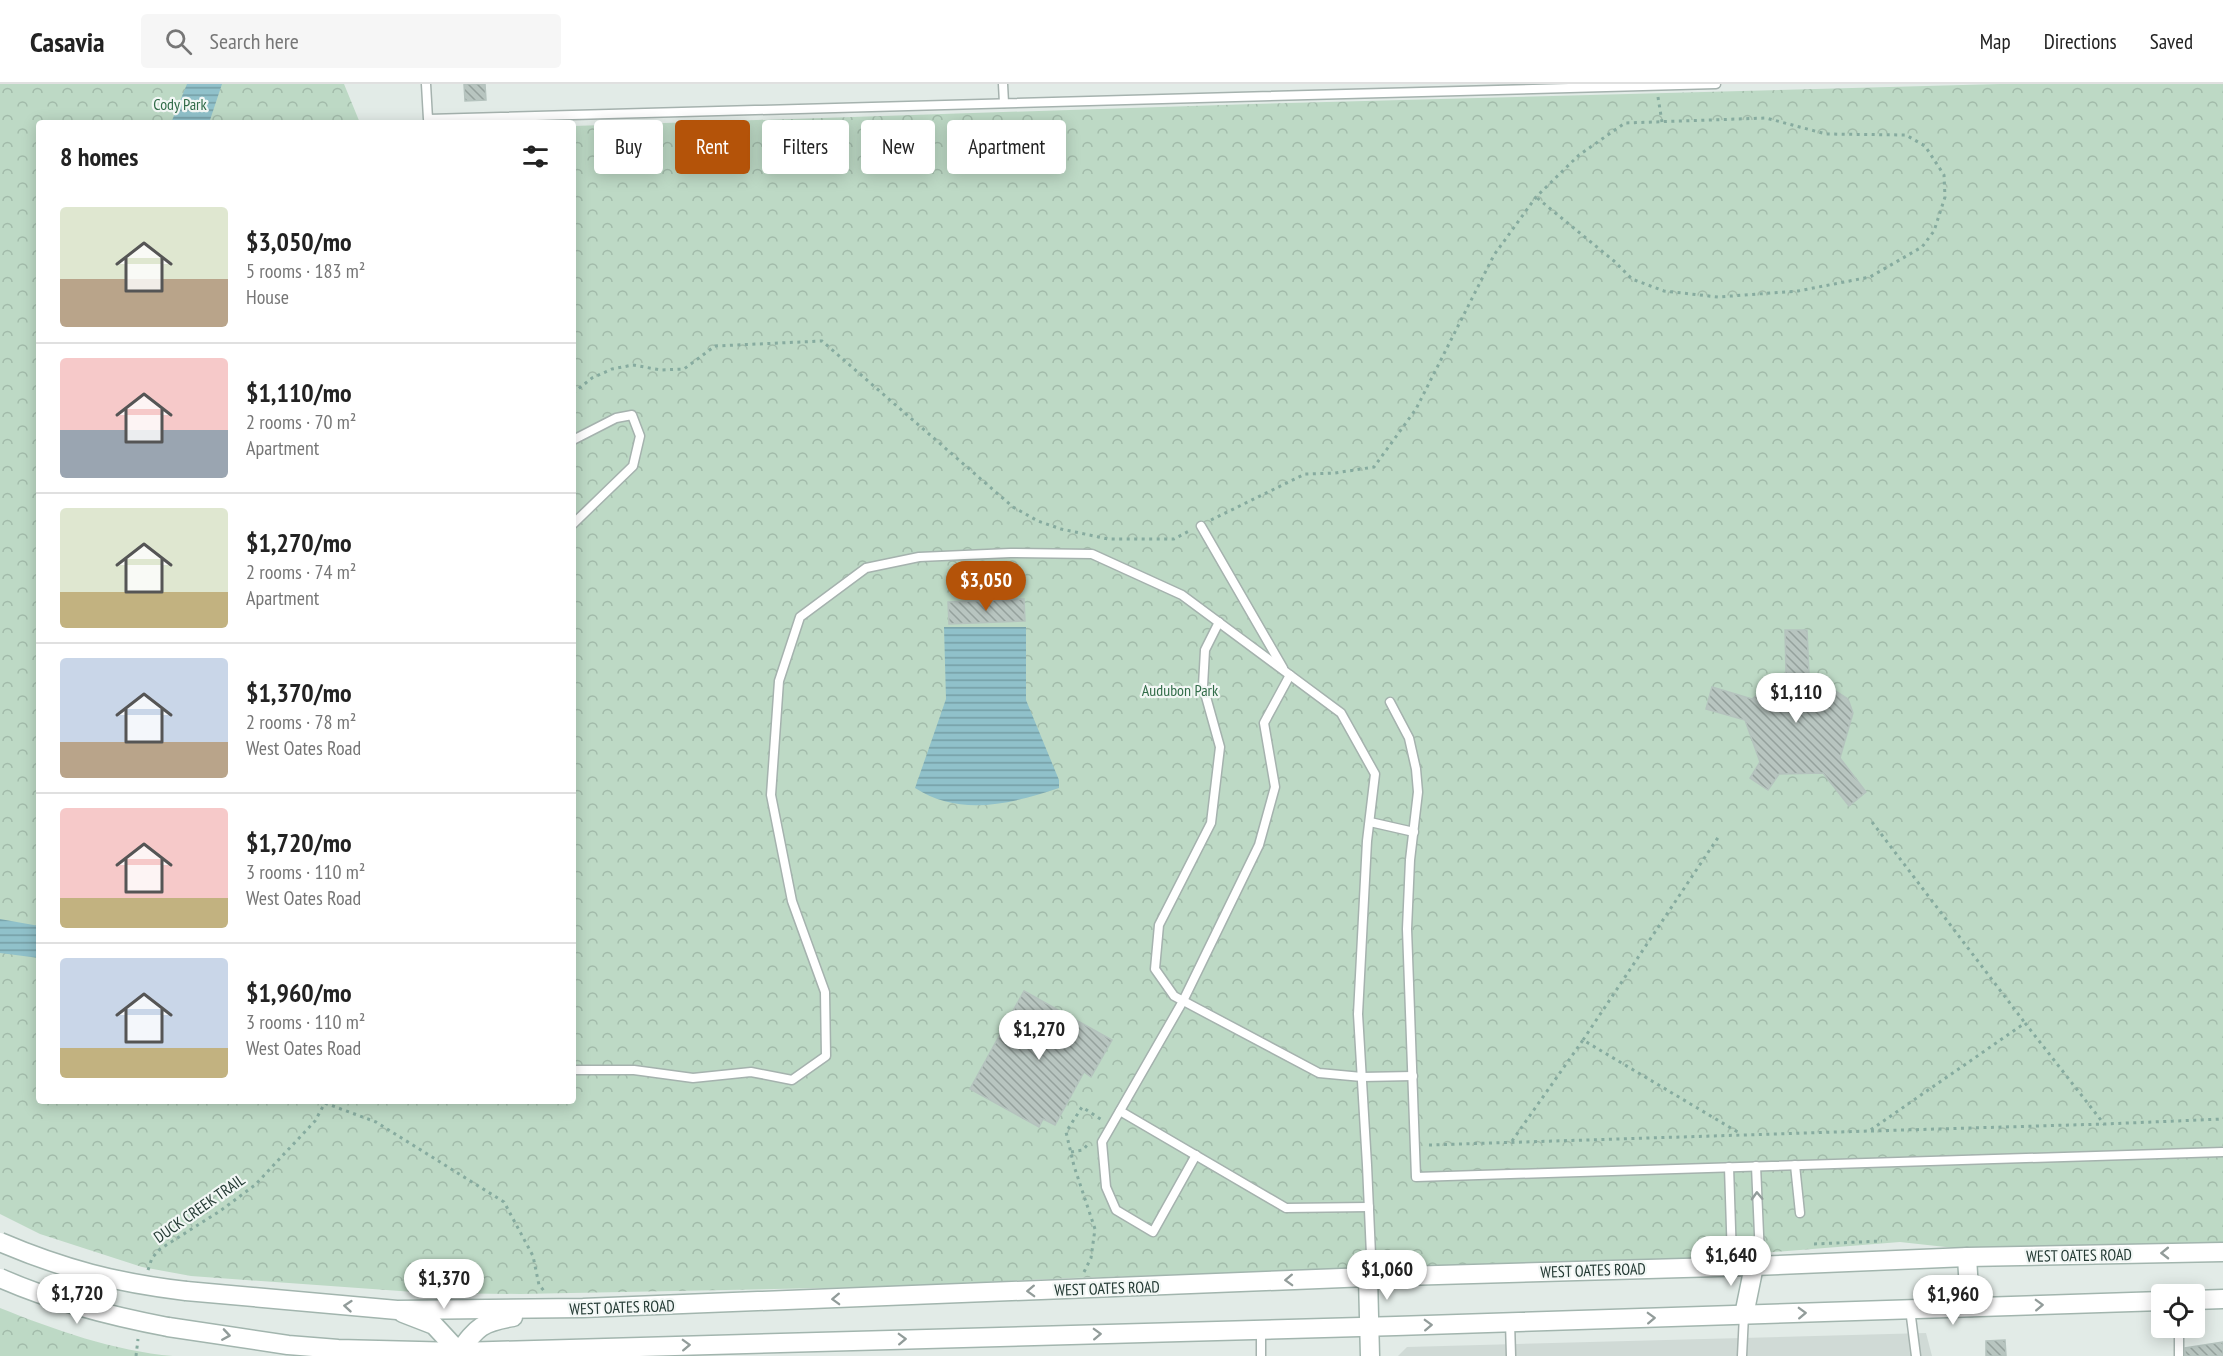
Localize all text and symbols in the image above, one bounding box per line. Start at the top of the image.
search box [141,14,561,68]
text: Casavia [30,23,105,60]
icon: search [162,25,195,58]
text: Search here [210,27,299,55]
text: Map [1980,28,2011,55]
text: Directions [2044,28,2117,55]
text: Saved [2150,28,2193,55]
park label: Cody Park [153,94,208,114]
chip: Buy [594,120,663,174]
chip: Rent [675,120,750,174]
chip: Filters [762,120,849,174]
chip: New [861,120,935,174]
chip: Apartment [947,120,1066,174]
text: 8 homes [60,140,138,173]
icon: filters [519,140,552,173]
text: $3,050/mo [246,225,352,258]
icon: home [108,231,180,303]
text: 5 rooms · 183 m² [246,258,365,284]
text: House [246,284,289,310]
text: $1,110/mo [246,376,352,409]
icon: home [108,382,180,454]
text: 2 rooms · 70 m² [246,409,356,435]
text: Apartment [246,435,319,461]
text: $1,270/mo [246,526,352,559]
icon: home [108,532,180,604]
text: 2 rooms · 74 m² [246,559,356,585]
pin: $3,050 [937,561,1035,612]
text: $3,050 [960,567,1012,593]
text: Apartment [246,585,319,611]
pin: $1,110 [1747,673,1845,724]
text: $1,370/mo [246,676,352,709]
text: $1,110 [1770,679,1822,705]
park label: Audubon Park [1142,680,1219,700]
icon: home [108,682,180,754]
text: 2 rooms · 78 m² [246,709,356,735]
text: West Oates Road [246,735,361,761]
text: $1,720/mo [246,826,352,859]
icon: home [108,832,180,904]
text: 3 rooms · 110 m² [246,859,365,885]
text: West Oates Road [246,885,361,911]
text: $1,960/mo [246,976,352,1009]
icon: home [108,982,180,1054]
text: 3 rooms · 110 m² [246,1009,365,1035]
pin: $1,270 [990,1010,1088,1061]
text: $1,270 [1013,1016,1065,1042]
text: West Oates Road [246,1035,361,1061]
street label: DUCK CREEK TRAIL [150,1169,249,1247]
one-way arrow [1751,1191,1764,1200]
pin: $1,640 [1682,1236,1780,1287]
text: $1,640 [1705,1242,1757,1268]
street label: WEST OATES ROAD [2026,1244,2132,1266]
one-way arrow [2160,1247,2169,1259]
pin: $1,060 [1338,1250,1436,1301]
text: $1,060 [1361,1256,1413,1282]
street label: WEST OATES ROAD [1540,1258,1646,1282]
pin: $1,370 [395,1259,493,1310]
text: $1,370 [418,1265,470,1291]
pin: $1,720 [28,1274,126,1325]
one-way arrow [1285,1274,1294,1287]
pin: $1,960 [1904,1275,2002,1326]
street label: WEST OATES ROAD [1054,1276,1160,1300]
text: $1,720 [51,1280,103,1306]
text: $1,960 [1927,1281,1979,1307]
one-way arrow [1027,1284,1036,1297]
map controls [2151,1284,2205,1338]
button: locate [2151,1284,2205,1338]
one-way arrow [832,1293,841,1305]
street label: WEST OATES ROAD [569,1295,675,1319]
one-way arrow [2034,1298,2043,1311]
one-way arrow [343,1300,352,1313]
one-way arrow [1797,1306,1806,1319]
one-way arrow [1647,1311,1656,1324]
one-way arrow [1423,1319,1432,1331]
one-way arrow [221,1328,231,1340]
one-way arrow [1092,1328,1101,1340]
one-way arrow [897,1333,906,1345]
one-way arrow [681,1339,690,1351]

